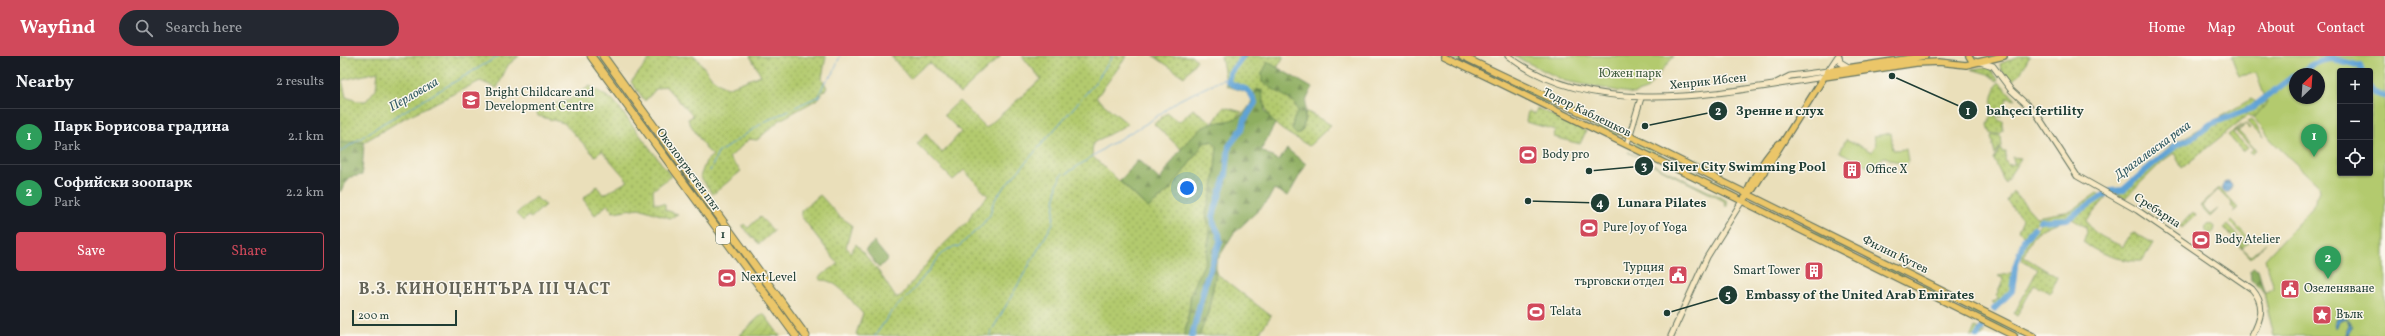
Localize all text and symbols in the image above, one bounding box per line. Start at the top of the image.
search box [119,10,399,46]
text: Wayfind [20,15,95,41]
icon: search [133,17,155,39]
text: Search here [165,18,242,39]
text: Home [2148,19,2185,38]
text: Map [2207,19,2235,38]
text: About [2257,19,2295,38]
text: Contact [2317,19,2365,38]
park label: Южен парк [1599,66,1662,82]
north arrow [2289,68,2325,104]
map controls [2337,68,2373,176]
button: + [2337,68,2373,104]
street label: Хенрик Ибсен [1669,70,1747,94]
text: Nearby [16,71,74,94]
text: 2 results [276,73,324,91]
water label: Перловска [386,74,442,116]
place label: Bright Childcare and Development Centre [485,85,595,115]
street label: Тодор Каблешков [1540,85,1634,141]
school or university icon: Bright Childcare and Development Centre [460,89,482,111]
callout: Зрение и слух [1708,98,1832,123]
callout: bahçeci fertility [1958,98,2092,123]
text: Зрение и слух [1736,103,1824,121]
text: bahçeci fertility [1986,103,2085,121]
text: 2 [1715,104,1721,120]
text: 1 [1966,104,1971,120]
button: − [2337,104,2373,140]
text: Парк Борисова градина [54,117,229,138]
water label: Драгалевска река [2110,117,2195,186]
pin: 1 [2301,124,2327,157]
street label: Околовръстен път [652,125,724,215]
text: 1 [26,128,32,146]
text: 2.1 km [288,128,324,146]
text: Park [54,138,81,156]
button: locate [2337,140,2373,176]
sports icon: Body pro [1517,144,1539,166]
place label: Body pro [1542,147,1589,163]
callout: Silver City Swimming Pool [1634,154,1834,179]
text: 3 [1641,159,1647,175]
text: Silver City Swimming Pool [1662,159,1826,177]
building icon: Office X [1841,159,1863,181]
place label: Office X [1866,162,1908,178]
text: Софийски зоопарк [54,173,192,194]
your location [1177,178,1197,198]
text: 2 [26,184,32,202]
text: 2.2 km [286,184,324,202]
callout: Lunara Pilates [1590,190,1715,215]
street label: Сребърна [2130,190,2184,232]
text: Park [54,194,81,212]
text: Lunara Pilates [1617,195,1707,213]
text: 4 [1596,196,1604,212]
sports icon: Pure Joy of Yoga [1578,217,1600,239]
place label: Pure Joy of Yoga [1603,220,1687,236]
road number: 1 [716,226,730,244]
sports icon: Body Atelier [2190,229,2212,251]
button: Save [16,232,166,271]
button: Share [174,232,324,271]
street label: Филип Кутев [1859,232,1931,278]
place label: Body Atelier [2215,232,2280,248]
pin: 2 [2315,246,2341,279]
place label: Турция търговски отдел [1574,260,1664,290]
building icon: Smart Tower [1803,260,1825,282]
place label: Smart Tower [1733,263,1800,279]
public building icon: Турция търговски отдел [1667,264,1689,286]
sports icon: Next Level [716,267,738,289]
place label: Next Level [741,270,797,286]
public building icon: Озеленяване [2279,278,2301,300]
district label: В.З. КИНОЦЕНТЪРА ІІІ ЧАСТ [359,279,611,301]
place label: Озеленяване [2304,281,2375,297]
callout: Embassy of the United Arab Emirates [1718,282,1982,307]
text: Embassy of the United Arab Emirates [1746,287,1974,305]
text: 5 [1725,288,1731,304]
sports icon: Telata [1525,301,1547,323]
place label: Telata [1550,304,1581,320]
place icon: Вълк [2311,304,2333,326]
place label: Вълк [2336,307,2364,323]
scale bar [352,308,457,327]
text: 200 m [358,309,389,324]

